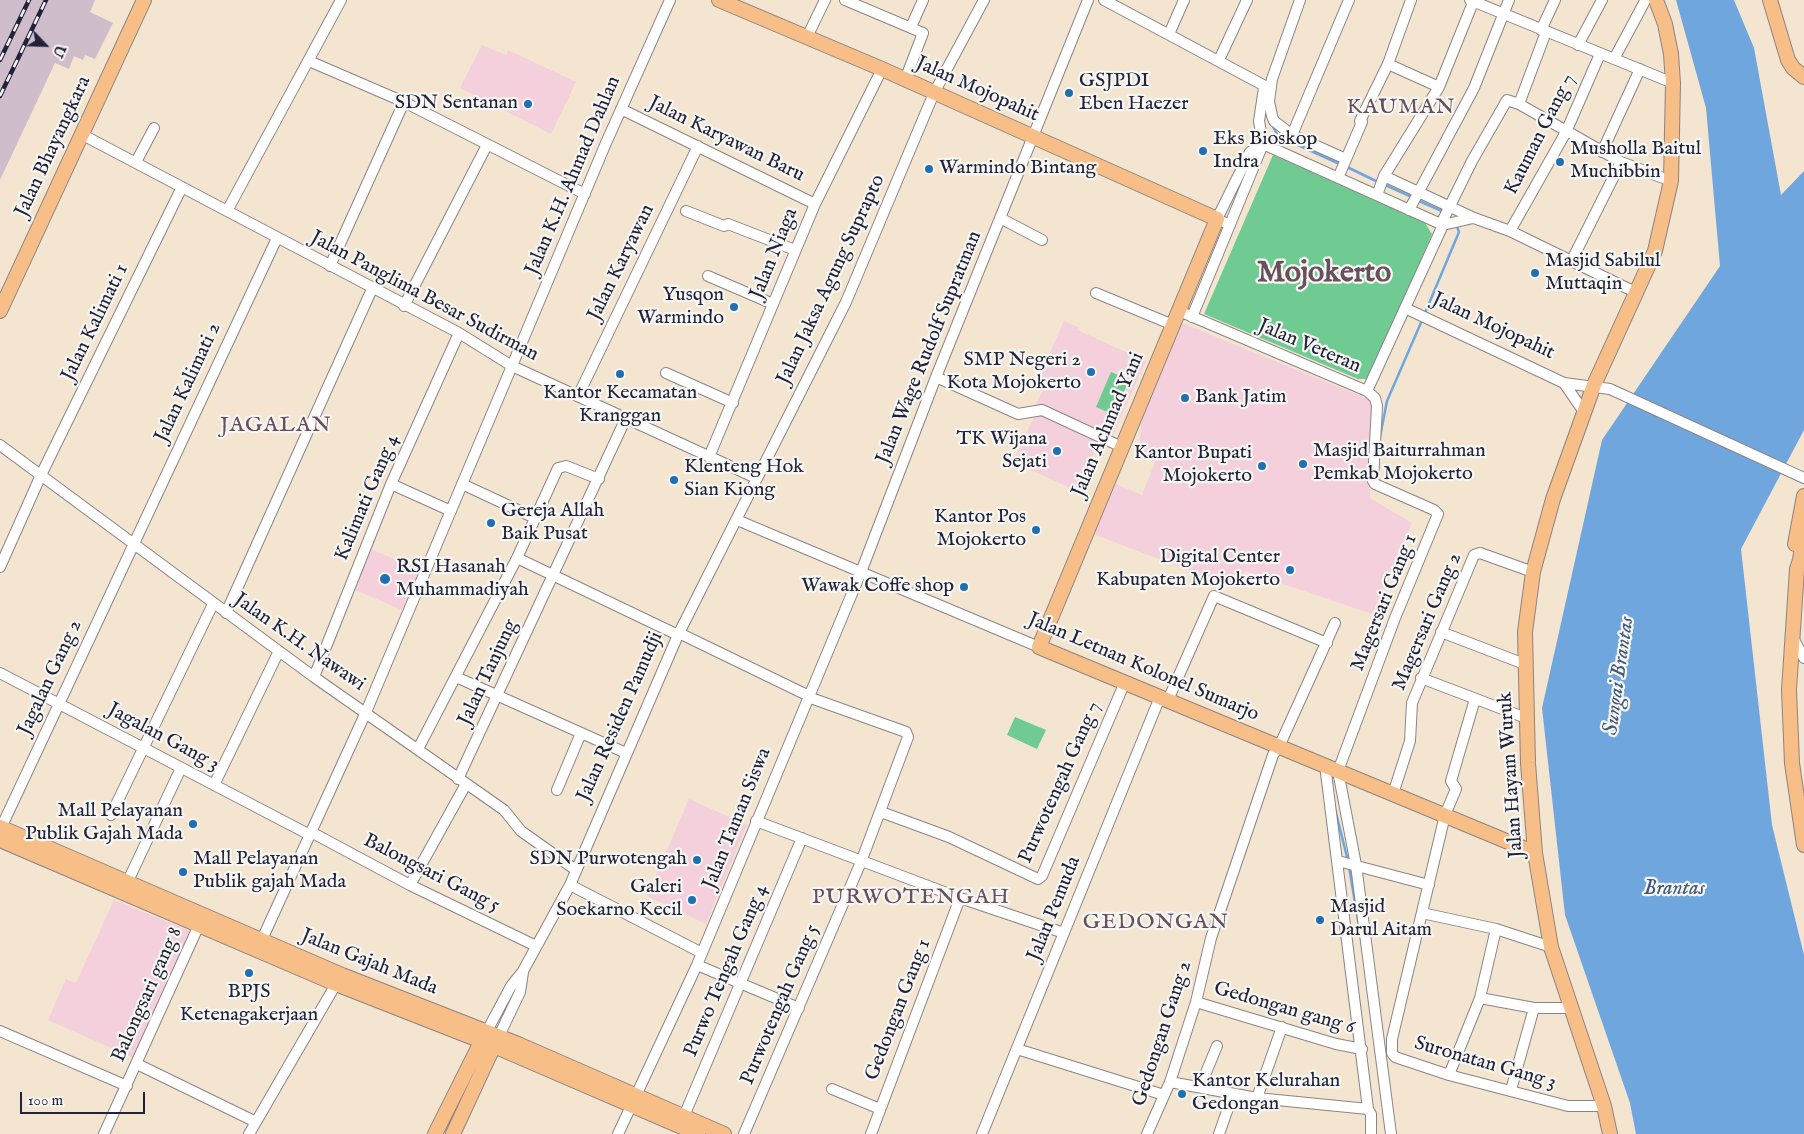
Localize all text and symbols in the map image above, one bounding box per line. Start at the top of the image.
north arrow [20,20,70,70]
text: U [48,42,69,60]
street label: Jalan Mojopahit [912,52,1042,128]
place label: GSJPDI Eben Haezer [1079,70,1189,117]
street label: Kauman Gang 7 [1500,71,1582,199]
street label: Jalan Bhayangkara [11,73,97,221]
street label: Jalan K.H. Ahmad Dahlan [521,73,627,279]
marker: GSJPDI Eben Haezer [1063,87,1075,99]
place label: SDN Sentanan [395,92,518,116]
street label: Jalan Karyawan Baru [644,92,808,188]
district label: KAUMAN [1346,95,1456,121]
marker: SDN Sentanan [522,98,534,110]
place label: Eks Bioskop Indra [1213,128,1317,175]
place label: Musholla Baitul Muchibbin [1570,138,1701,185]
marker: Eks Bioskop Indra [1197,145,1209,157]
marker: Musholla Baitul Muchibbin [1554,156,1566,168]
place label: Warmindo Bintang [939,157,1096,181]
marker: Warmindo Bintang [923,163,935,175]
street label: Jalan Jaksa Agung Suprapto [773,171,891,389]
street label: Jalan Karyawan [584,201,660,325]
street label: Jalan Niaga [746,205,804,303]
street label: Jalan Panglima Besar Sudirman [306,227,542,367]
street label: Jalan Wage Rudolf Supratman [872,228,988,468]
place label: Masjid Sabilul Muttaqin [1545,250,1661,297]
district label: Mojokerto [1257,257,1391,293]
street label: Jalan Kalimati 1 [57,260,135,386]
marker: Masjid Sabilul Muttaqin [1529,267,1541,279]
place label: Yusqon Warmindo [637,284,724,331]
street label: Jalan Mojopahit [1428,288,1558,366]
marker: Yusqon Warmindo [728,301,740,313]
street label: Jalan Veteran [1254,315,1364,379]
street label: Jalan Kalimati 2 [151,319,227,447]
place label: SMP Negeri 2 Kota Mojokerto [947,349,1081,396]
street label: Jalan Achmad Yani [1068,349,1150,501]
marker: SMP Negeri 2 Kota Mojokerto [1085,366,1097,378]
marker: Kantor Kecamatan Kranggan [614,368,626,380]
place label: Kantor Kecamatan Kranggan [543,382,697,429]
place label: Bank Jatim [1195,386,1287,410]
marker: Bank Jatim [1179,392,1191,404]
district label: JAGALAN [219,413,333,439]
place label: TK Wijana Sejati [957,428,1047,475]
street label: Kalimati Gang 4 [331,431,405,565]
place label: Masjid Baiturrahman Pemkab Mojokerto [1313,440,1486,487]
place label: Kantor Bupati Mojokerto [1134,442,1252,489]
marker: TK Wijana Sejati [1051,445,1063,457]
place label: Klenteng Hok Sian Kiong [684,456,804,503]
marker: Masjid Baiturrahman Pemkab Mojokerto [1297,458,1309,470]
marker: Kantor Bupati Mojokerto [1256,460,1268,472]
marker: Klenteng Hok Sian Kiong [668,474,680,486]
place label: Gereja Allah Baik Pusat [501,500,604,547]
place label: Kantor Pos Mojokerto [934,506,1026,553]
marker: Gereja Allah Baik Pusat [485,517,497,529]
marker: Kantor Pos Mojokerto [1030,524,1042,536]
street label: Magersari Gang 1 [1347,531,1423,675]
place label: Digital Center Kabupaten Mojokerto [1096,546,1280,593]
street label: Magersari Gang 2 [1388,549,1468,695]
place label: RSI Hasanah Muhammadiyah [396,556,529,603]
marker: Digital Center Kabupaten Mojokerto [1284,564,1296,576]
marker: RSI Hasanah Muhammadiyah [378,572,392,586]
place label: Wawak Coffe shop [801,575,954,599]
marker: Wawak Coffe shop [958,581,970,593]
street label: Jalan K.H. Nawawi [229,589,369,697]
street label: Jalan Letnan Kolonel Sumarjo [1024,608,1262,728]
water label: Sungai Brantas [1599,615,1641,737]
street label: Jagalan Gang 2 [14,616,88,740]
street label: Jalan Tanjung [454,616,524,730]
street label: Jalan Residen Pamudji [573,628,669,806]
street label: Jalan Hayam Wuruk [1494,691,1530,859]
street label: Jagalan Gang 3 [103,699,223,777]
street label: Purwotengah Gang 7 [1015,699,1107,867]
street label: Jalan Taman Siswa [699,745,777,893]
place label: Mall Pelayanan Publik Gajah Mada [25,800,183,847]
marker: Mall Pelayanan Publik Gajah Mada [187,818,199,830]
street label: Balongsari Gang 5 [359,829,503,919]
place label: Mall Pelayanan Publik gajah Mada [193,848,346,895]
place label: SDN Purwotengah [529,848,687,872]
street label: Jalan Pemuda [1023,853,1087,965]
marker: SDN Purwotengah [691,854,703,866]
marker: Mall Pelayanan Publik gajah Mada [177,866,189,878]
place label: Galeri Soekarno Kecil [556,876,682,923]
water label: Brantas [1643,877,1705,903]
street label: Purwo Tengah Gang 4 [680,881,774,1061]
district label: PURWOTENGAH [810,885,1012,911]
marker: Galeri Soekarno Kecil [686,894,698,906]
place label: Masjid Darul Aitam [1330,896,1432,943]
district label: GEDONGAN [1082,910,1230,936]
marker: Masjid Darul Aitam [1314,914,1326,926]
street label: Purwotengah Gang 5 [736,921,826,1089]
street label: Balongsari gang 8 [107,924,189,1066]
street label: Jalan Gajah Mada [297,925,441,1001]
street label: Gedongan Gang 1 [861,936,937,1084]
street label: Gedongan Gang 2 [1128,958,1198,1110]
marker: BPJS Ketenagakerjaan [243,967,255,979]
street label: Gedongan gang 6 [1211,977,1357,1041]
place label: BPJS Ketenagakerjaan [180,981,318,1028]
street label: Suronatan Gang 3 [1411,1032,1559,1096]
place label: Kantor Kelurahan Gedongan [1192,1070,1340,1117]
scale bar [22,1082,148,1114]
marker: Kantor Kelurahan Gedongan [1176,1088,1188,1100]
text: 100 m [28,1091,63,1110]

